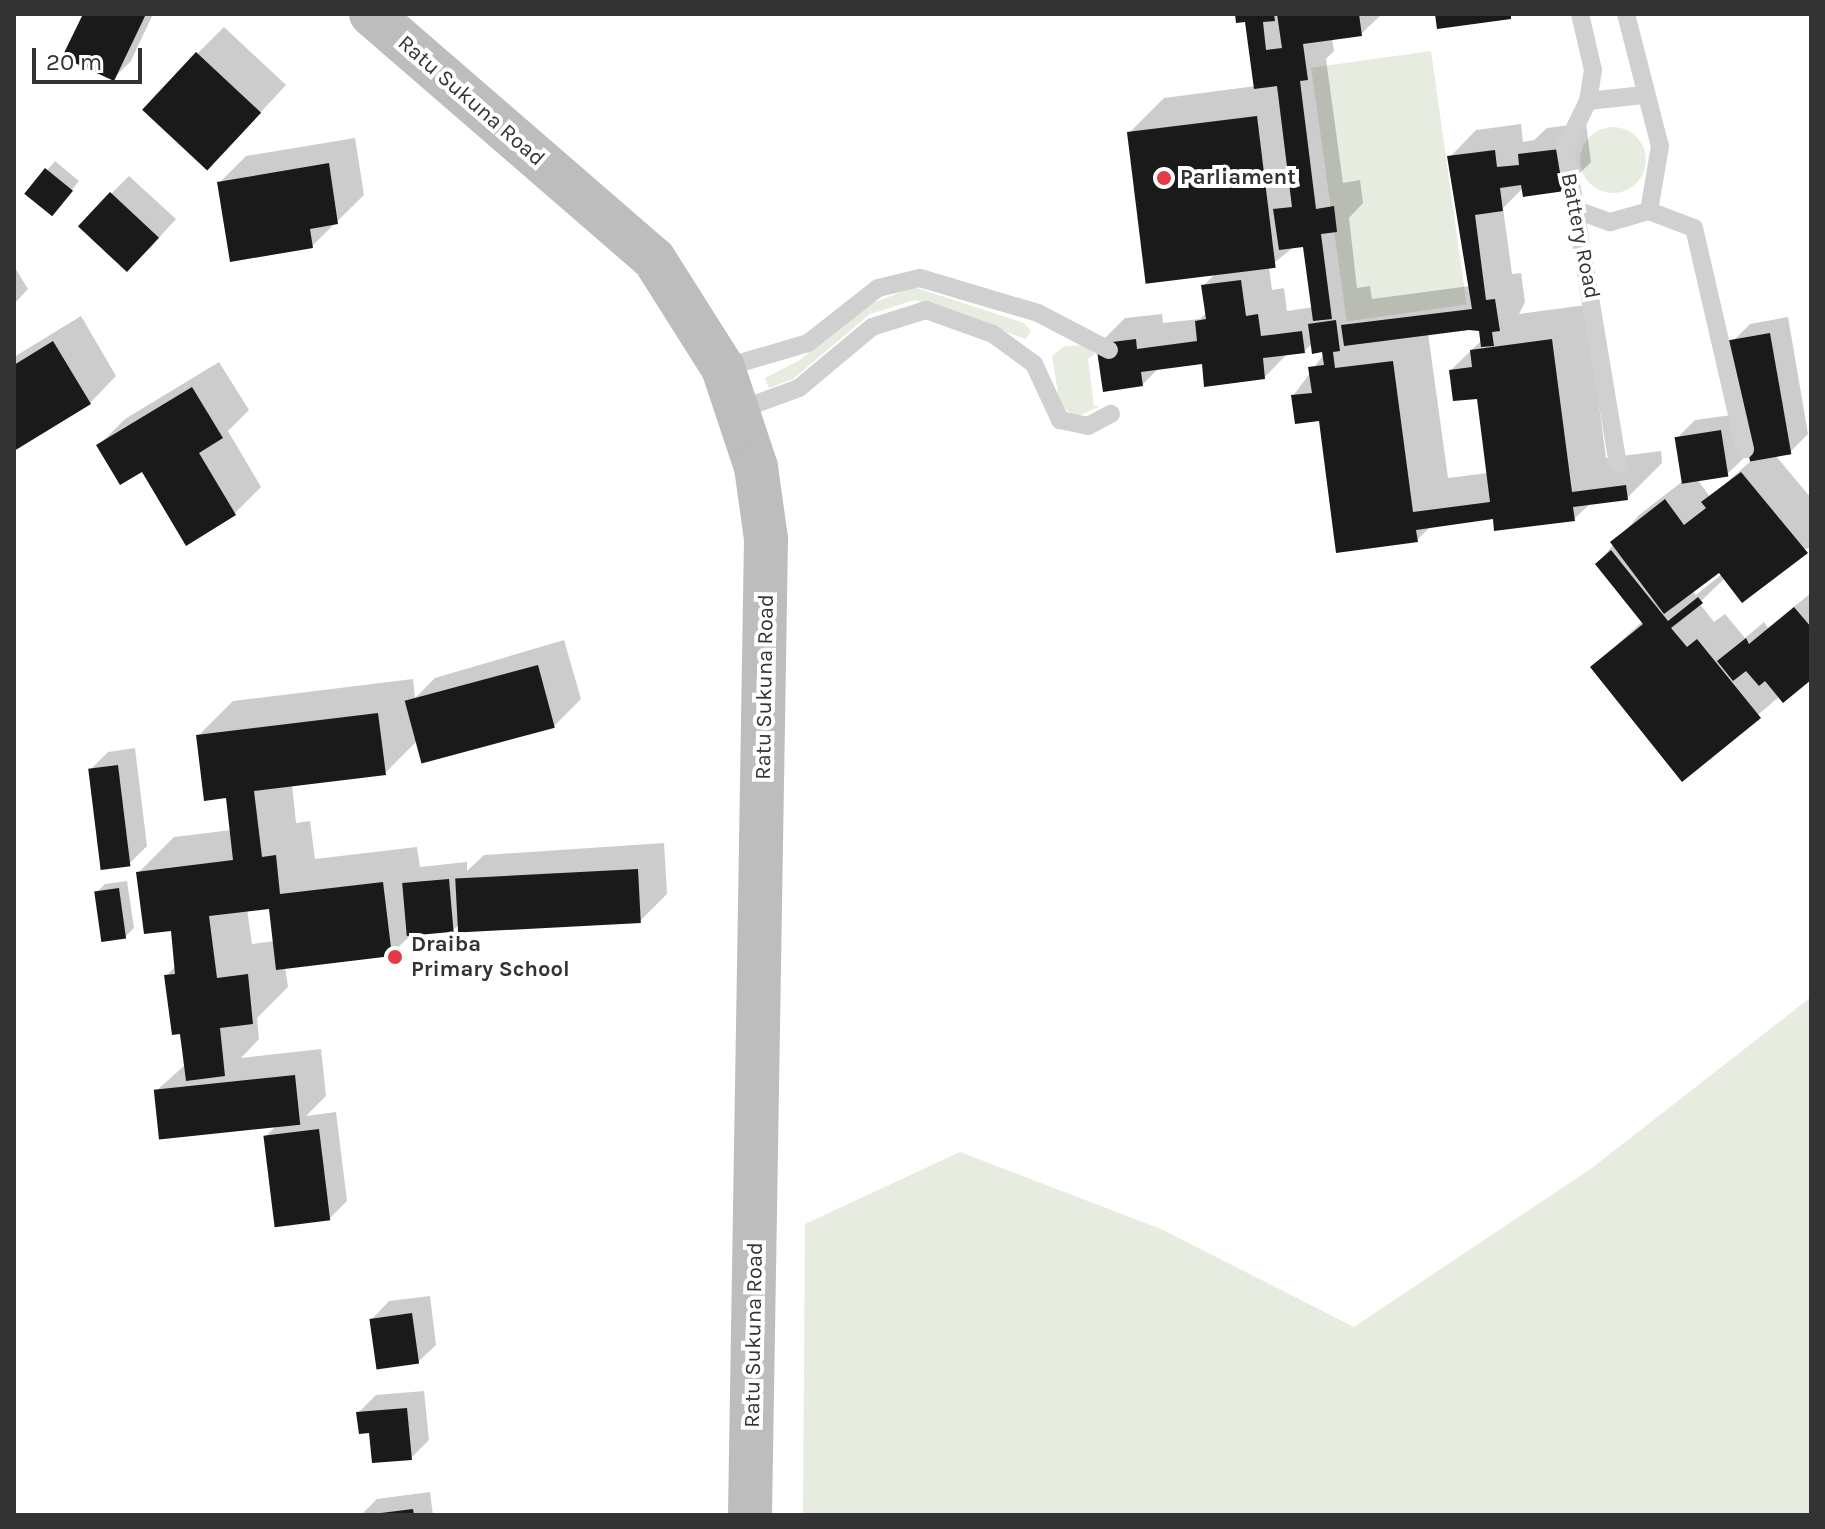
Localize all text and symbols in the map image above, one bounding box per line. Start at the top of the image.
street label: Ratu Sukuna Road [392,30,550,172]
scale bar [36,32,146,82]
text: 20 m [46,48,102,76]
place label: Parliament [1180,165,1296,191]
marker: Parliament [1155,169,1173,187]
street label: Battery Road [1555,171,1605,301]
street label: Ratu Sukuna Road [750,594,780,780]
place label: Draiba Primary School [411,931,570,982]
marker: Draiba Primary School [386,948,404,966]
street label: Ratu Sukuna Road [739,1242,769,1428]

